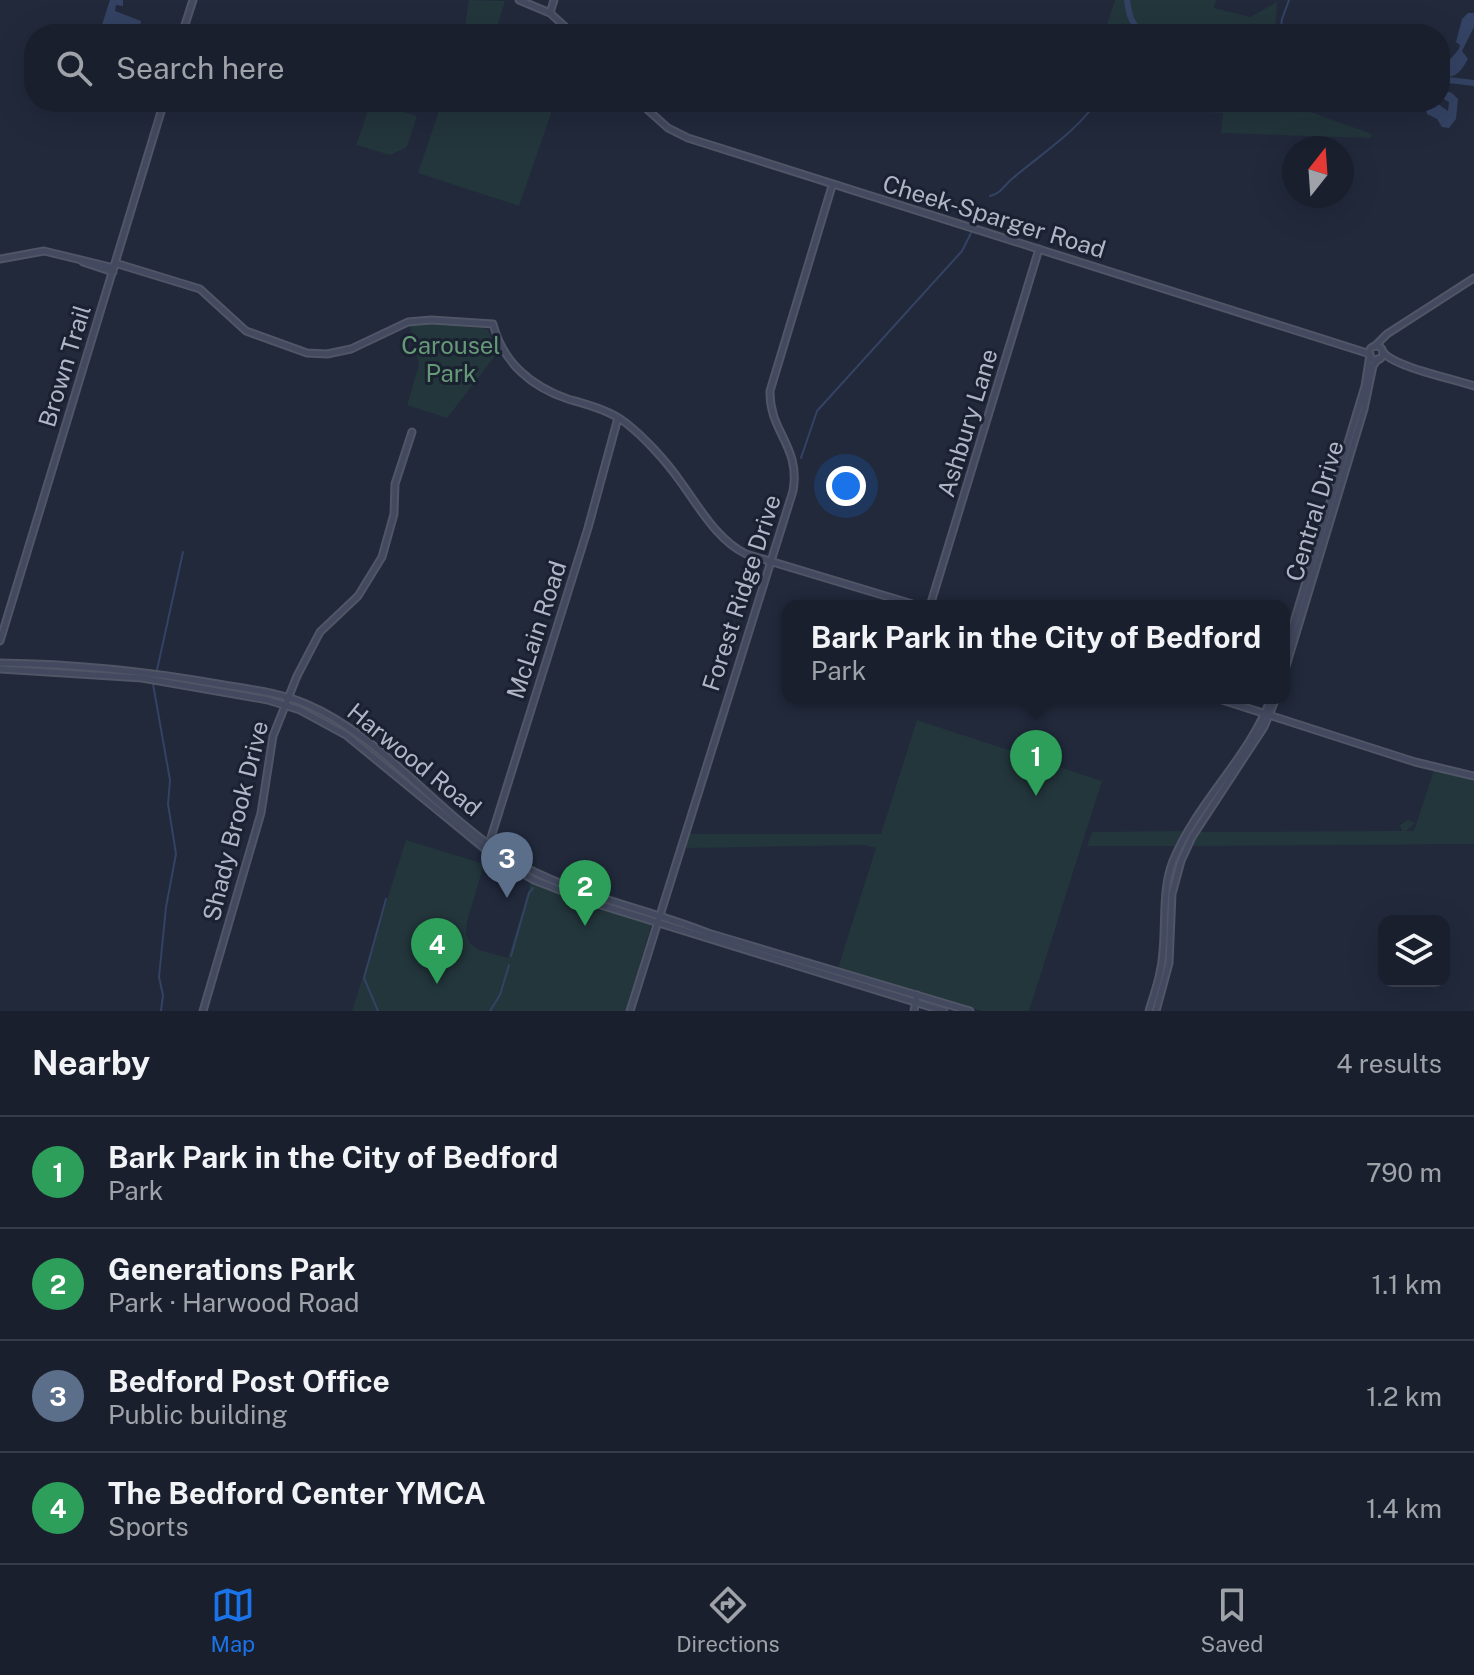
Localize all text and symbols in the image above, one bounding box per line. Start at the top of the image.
search box [24,24,1450,112]
icon: search [52,46,96,90]
text: Search here [116,50,284,86]
north arrow [1282,136,1354,208]
street label: Cheek-Sparger Road [879,169,1109,263]
street label: Brown Trail [32,301,96,430]
park label: Carousel Park [401,331,501,387]
street label: Ashbury Lane [931,345,1003,500]
street label: Central Drive [1279,437,1349,584]
your location [826,466,866,506]
street label: Forest Ridge Drive [696,491,786,694]
street label: McLain Road [501,557,572,702]
popup [782,600,1290,704]
text: Bark Park in the City of Bedford [811,619,1261,655]
text: Park [811,655,866,686]
street label: Harwood Road [342,697,487,822]
street label: Shady Brook Drive [197,718,273,924]
pin: 1 [1010,730,1062,796]
pin: 3 [481,832,533,898]
pin: 2 [559,860,611,926]
map controls [1378,915,1450,987]
button: layers [1378,915,1450,987]
pin: 4 [411,918,463,984]
text: Nearby [32,1043,150,1083]
text: 4 results [1336,1048,1442,1079]
text: Bark Park in the City of Bedford [108,1139,558,1175]
text: 1 [52,1157,64,1188]
text: 790 m [1366,1157,1442,1188]
text: Park [108,1175,163,1206]
text: Generations Park [108,1251,355,1287]
text: 2 [50,1269,66,1300]
text: 1.1 km [1372,1269,1442,1300]
text: Park · Harwood Road [108,1287,359,1318]
text: Bedford Post Office [108,1363,390,1399]
text: 3 [49,1381,67,1412]
text: 1.2 km [1366,1381,1442,1412]
text: Public building [108,1399,288,1430]
text: The Bedford Center YMCA [108,1475,486,1511]
text: 4 [49,1493,67,1524]
text: 1.4 km [1366,1493,1442,1524]
text: Sports [108,1511,189,1542]
tab: Map [211,1583,255,1657]
tab: Directions [676,1583,780,1657]
tab: Saved [1201,1583,1263,1657]

